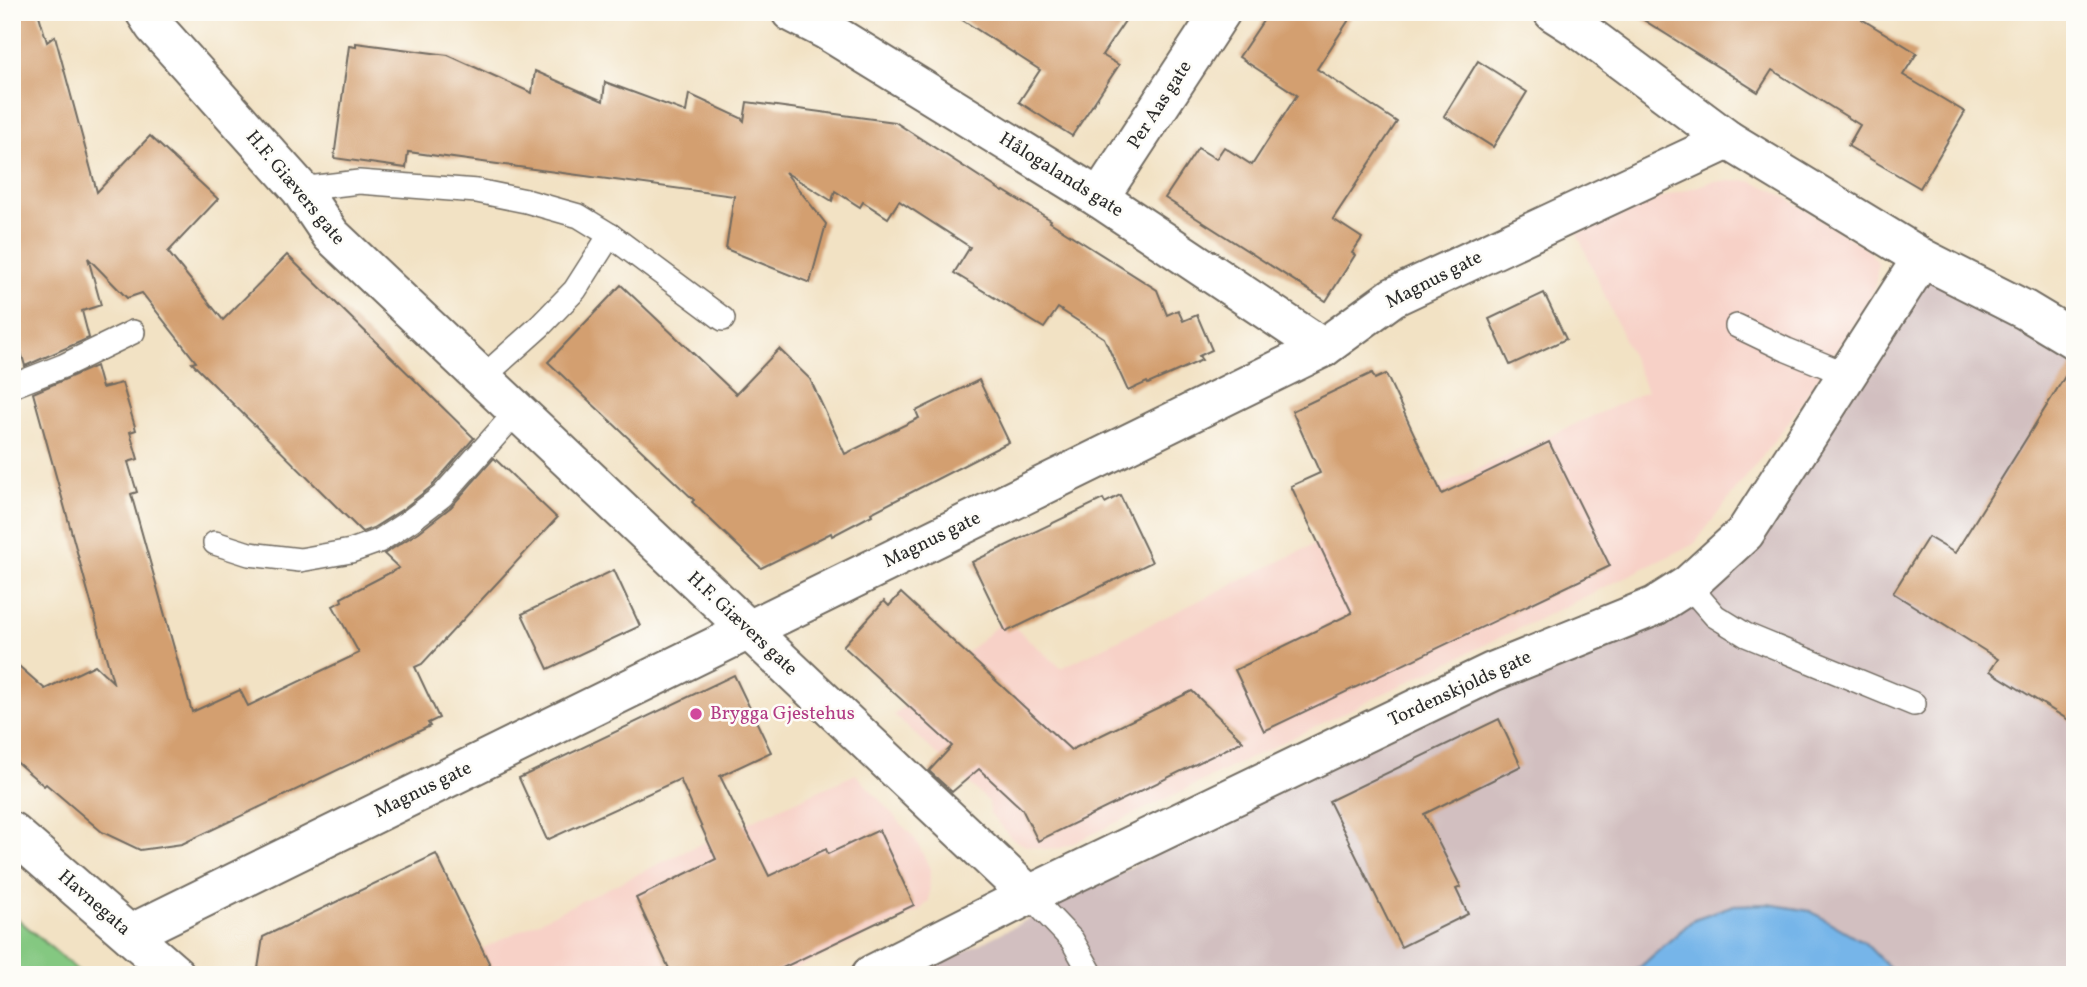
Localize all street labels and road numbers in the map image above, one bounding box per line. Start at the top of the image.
street label: Per Aas gate [1122,56,1198,154]
street label: H.F. Giævers gate [239,125,351,251]
street label: Hålogalands gate [994,126,1128,224]
street label: Magnus gate [1381,245,1487,315]
street label: Magnus gate [879,505,985,575]
street label: H.F. Giævers gate [681,566,803,682]
street label: Tordenskjolds gate [1384,644,1536,734]
street label: Magnus gate [370,755,476,825]
street label: Havnegata [52,864,136,942]

